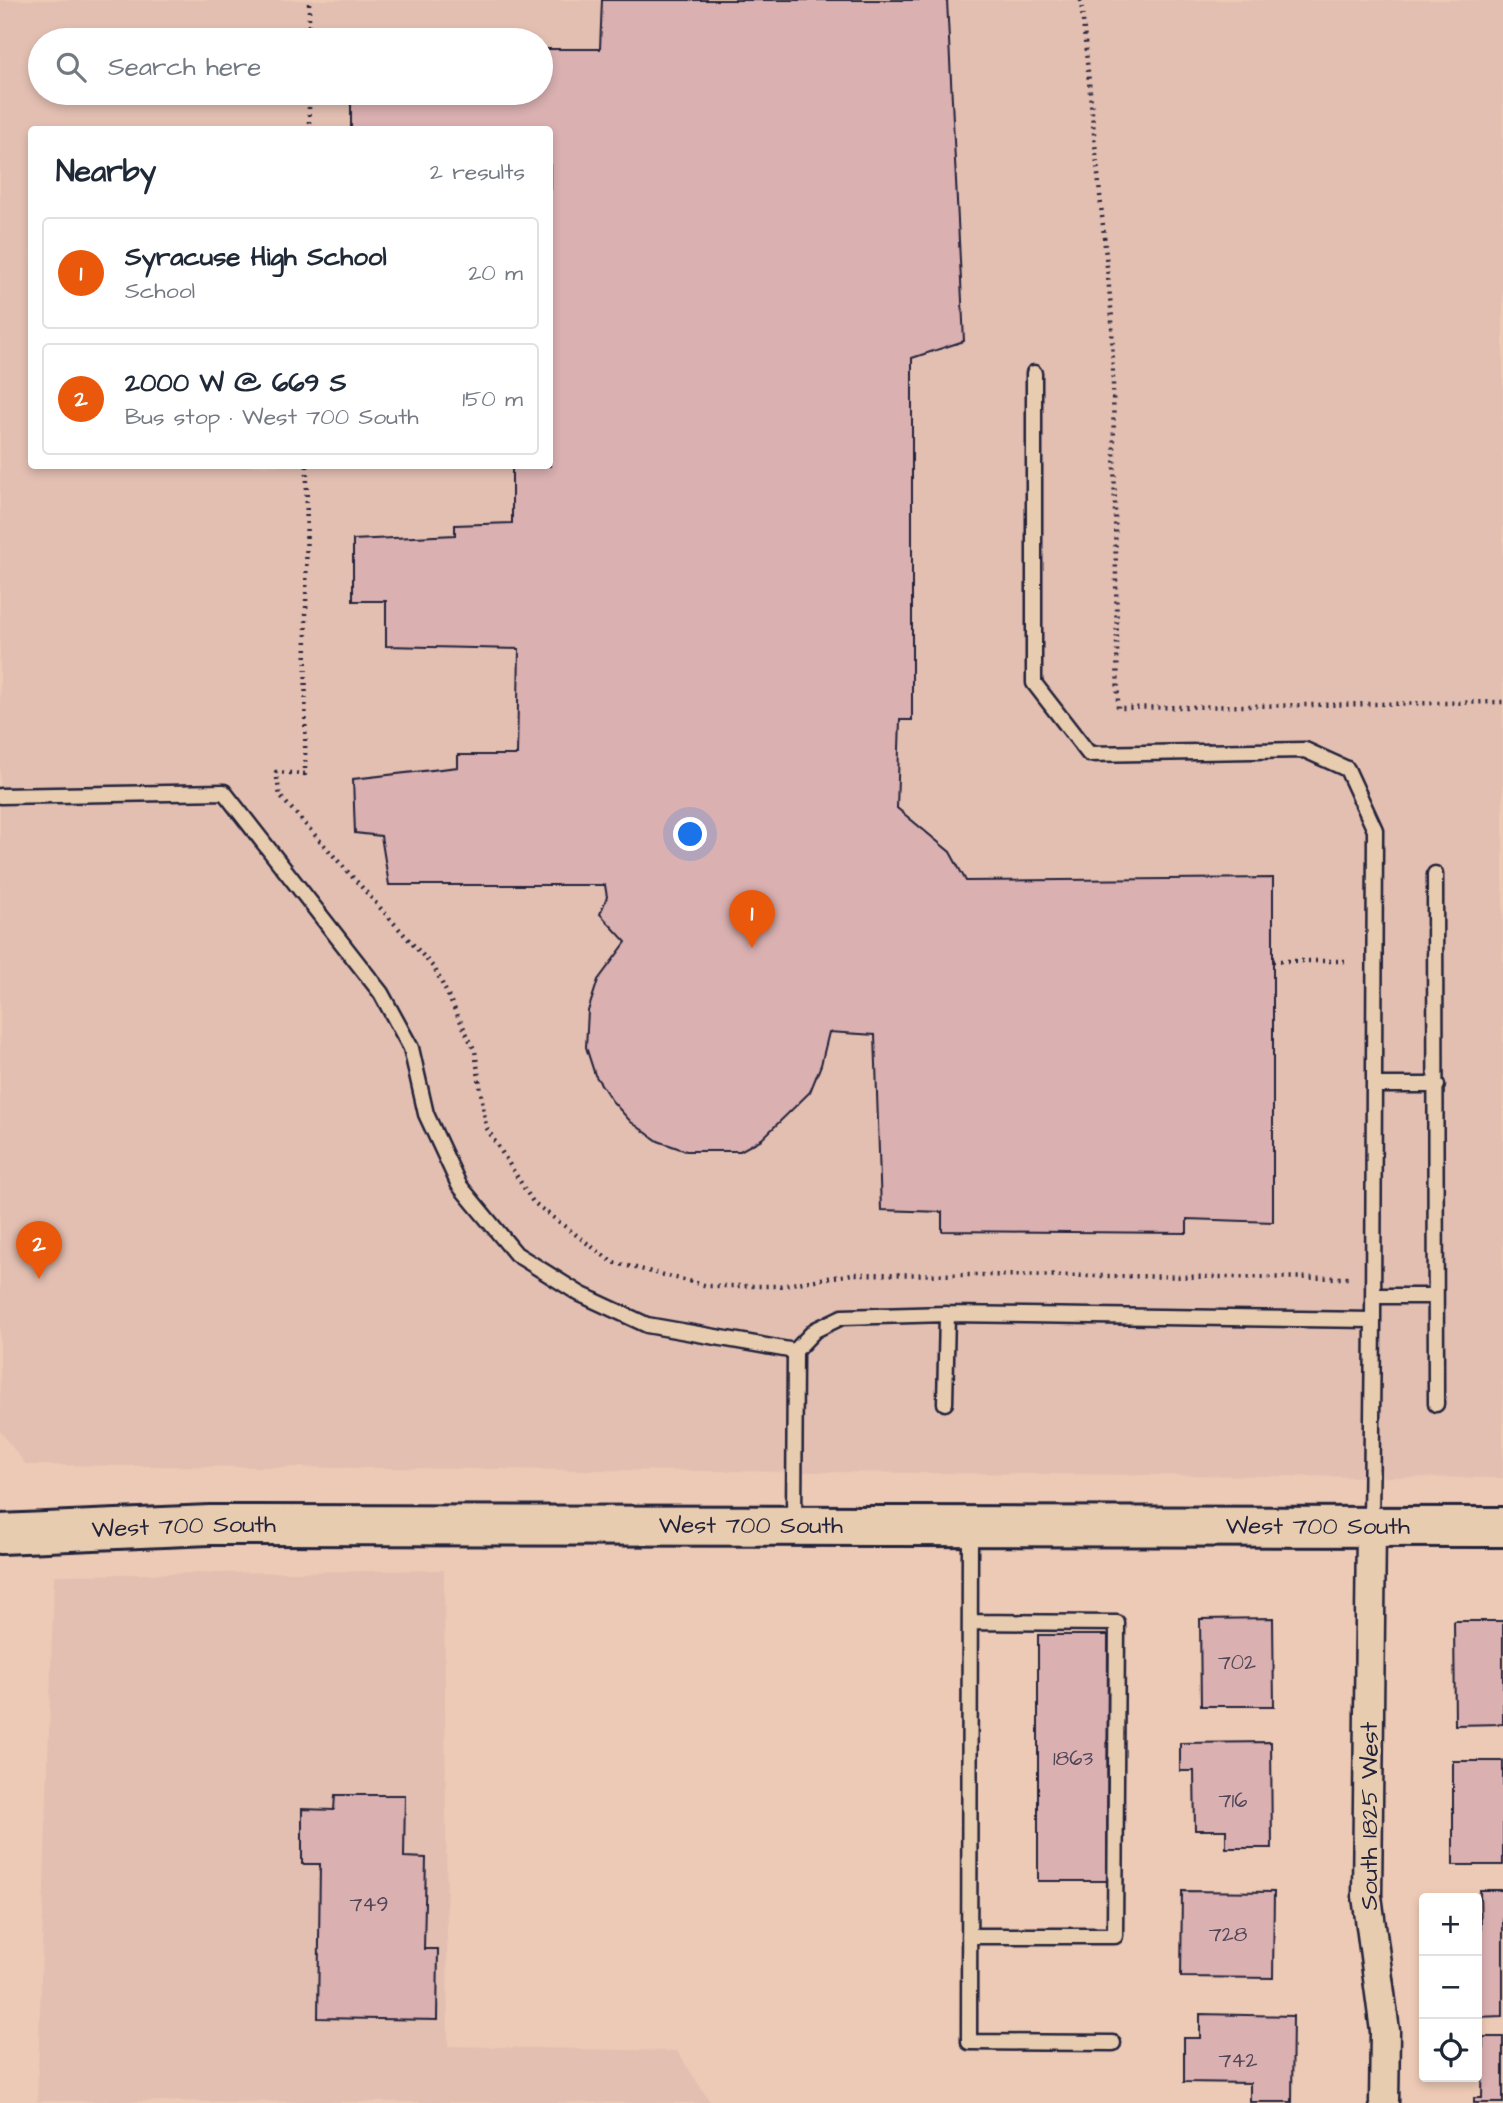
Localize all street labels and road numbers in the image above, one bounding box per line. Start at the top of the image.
street label: West 700 South [91,1508,276,1547]
street label: West 700 South [659,1509,843,1543]
street label: West 700 South [1226,1510,1410,1544]
street label: South 1825 West [1353,1721,1387,1910]

